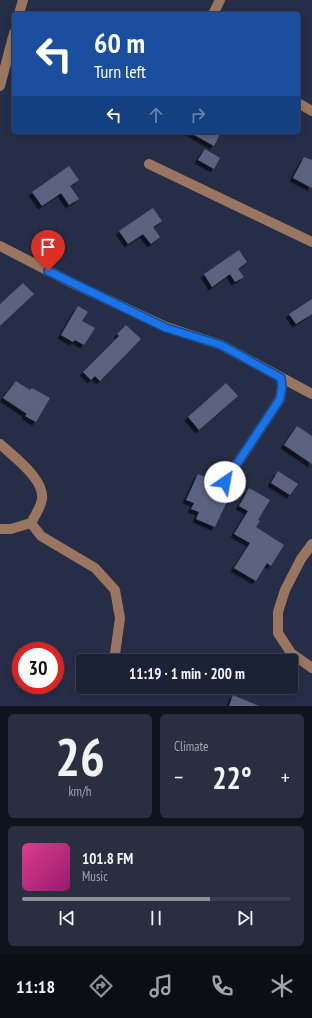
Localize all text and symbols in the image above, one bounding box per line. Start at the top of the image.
text: 60 m [94,24,145,61]
icon: left [28,28,80,80]
text: Turn left [94,60,146,83]
icon: left [103,104,125,126]
icon: ahead [145,104,167,126]
icon: right [187,104,209,126]
pin [31,230,65,271]
icon: arrive [37,236,59,258]
position arrow [204,461,246,503]
speed limit sign: 30 [12,642,64,694]
text: 11:19 · 1 min · 200 m [129,664,245,683]
text: 26 [55,723,105,790]
text: Climate [174,738,208,755]
text: 22° [212,758,252,797]
text: − [174,763,183,791]
text: + [281,763,290,791]
text: km/h [68,783,92,800]
text: 101.8 FM [82,849,133,868]
text: Music [82,868,108,885]
icon: previous [56,907,78,929]
icon: pause [145,907,167,929]
icon: next [234,907,256,929]
icon: directions [87,972,115,1000]
icon: music [147,972,175,1000]
icon: phone [208,972,236,1000]
icon: climate [268,972,296,1000]
text: 11:18 [16,975,55,998]

